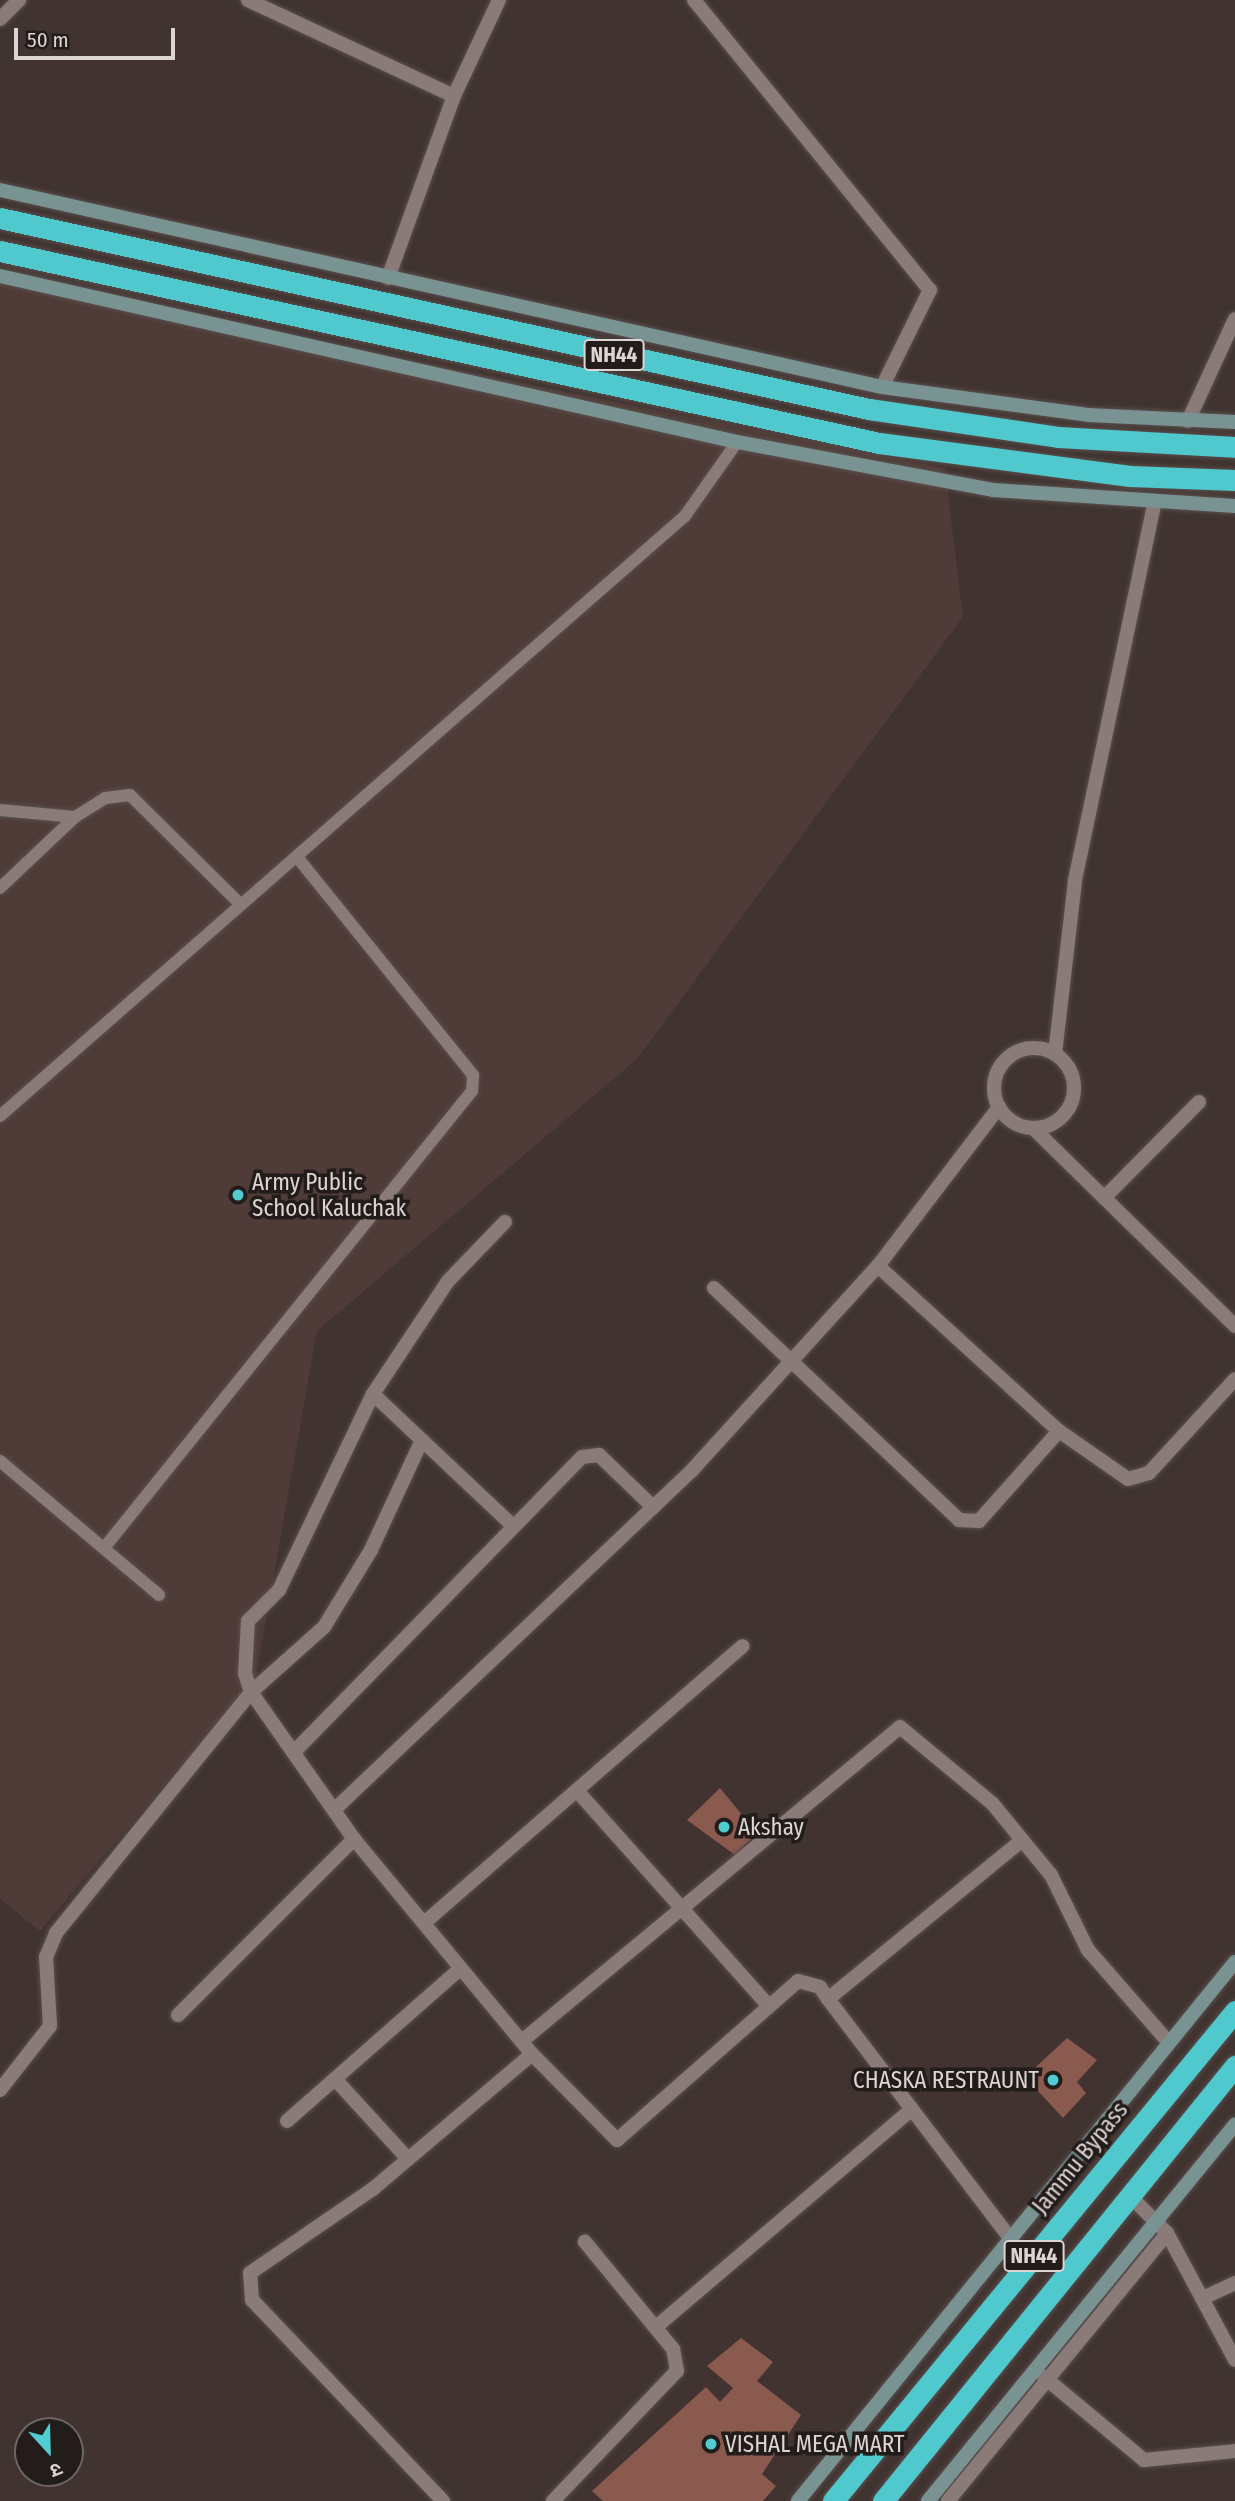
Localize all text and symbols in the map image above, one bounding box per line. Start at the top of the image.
scale bar [18,14,178,58]
text: 50 m [27,27,69,53]
road number: NH44 [582,338,646,372]
place label: Army Public School Kaluchak [252,1168,406,1222]
marker: Army Public School Kaluchak [230,1187,246,1203]
place label: Akshay [738,1813,804,1841]
marker: Akshay [716,1819,732,1835]
place label: CHASKA RESTRAUNT [853,2066,1039,2094]
marker: CHASKA RESTRAUNT [1045,2072,1061,2088]
street label: Jammu Bypass [1027,2097,1133,2219]
road number: NH44 [1002,2238,1066,2274]
north arrow [14,2417,84,2487]
place label: VISHAL MEGA MART [725,2430,904,2458]
marker: VISHAL MEGA MART [703,2436,719,2452]
text: उ [47,2457,66,2483]

